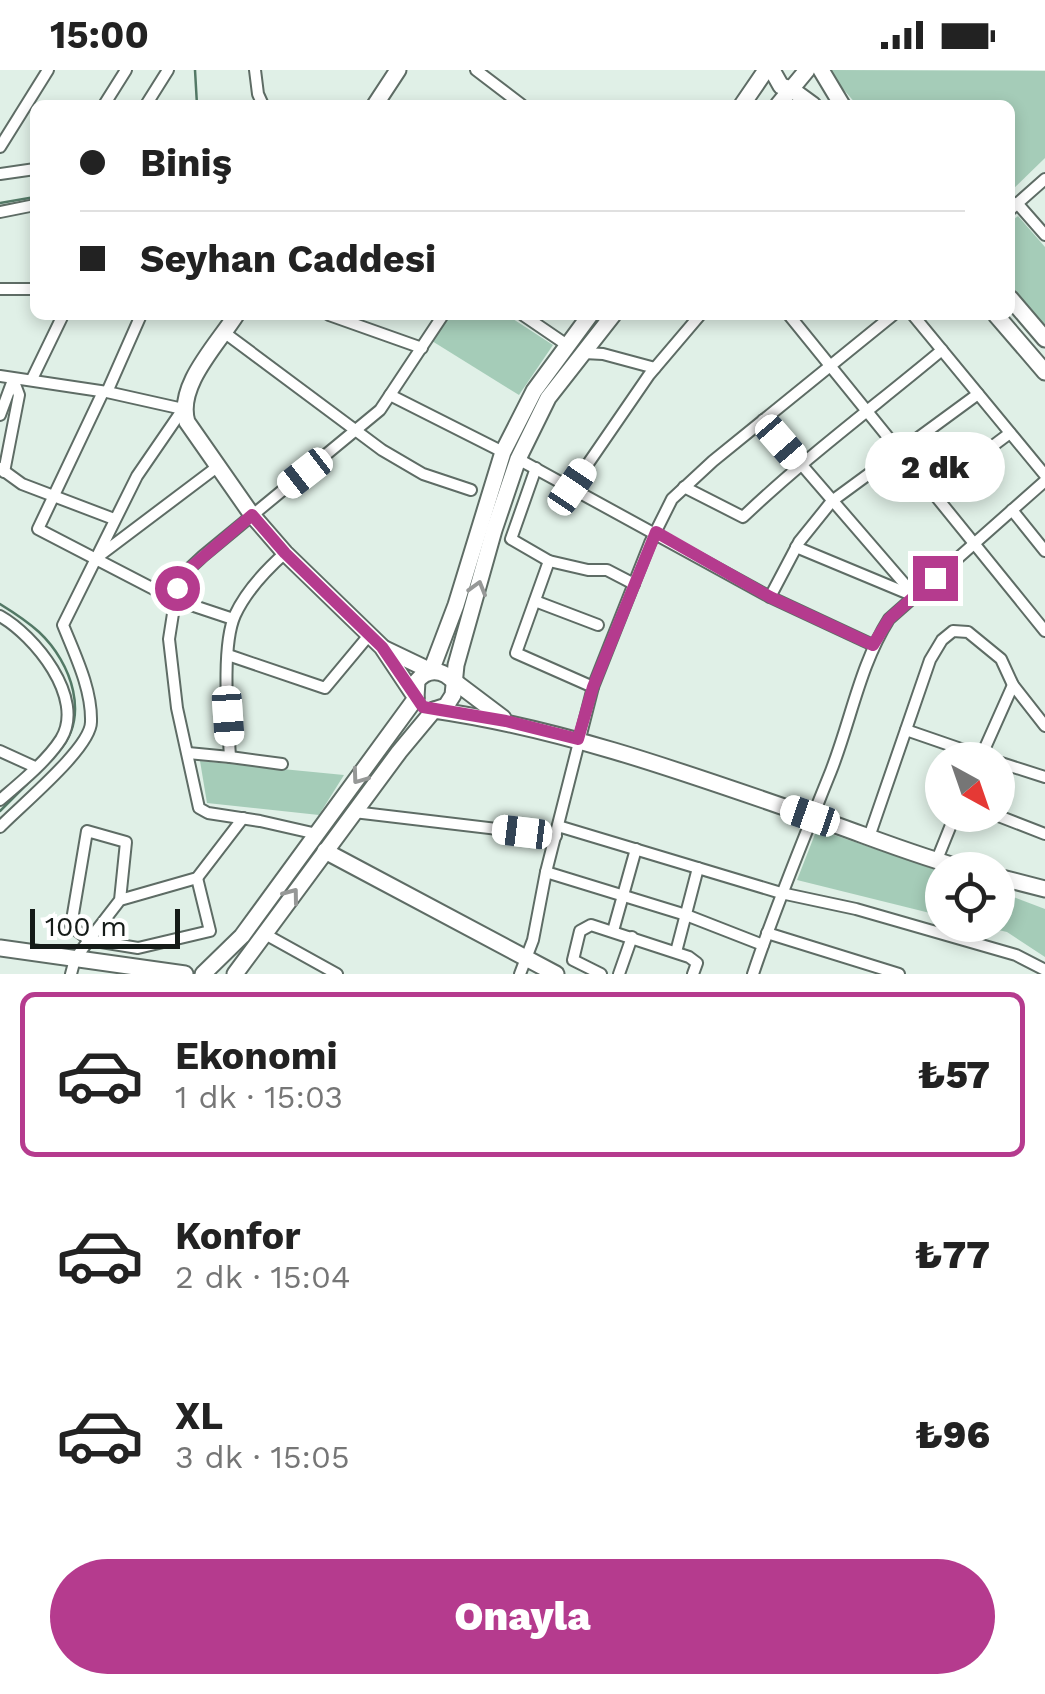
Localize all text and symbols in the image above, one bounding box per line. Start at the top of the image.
text: 15:00 [50,13,149,57]
text: Biniş [140,141,232,185]
text: Seyhan Caddesi [140,237,436,281]
car [750,410,812,474]
callout: 2 dk [865,433,1005,503]
car [272,443,338,503]
text: 2 dk [901,448,969,486]
car [543,454,601,520]
route end [913,556,958,601]
route start [155,566,200,611]
one-way arrow [466,581,487,598]
car [211,685,245,747]
north arrow [925,742,1015,832]
map controls [925,742,1015,942]
one-way arrow [354,766,371,784]
car [777,792,843,840]
car [490,813,554,851]
button: locate [925,852,1015,942]
one-way arrow [280,888,297,906]
scale bar [30,904,180,948]
text: 100 m [45,910,127,943]
icon: car [55,1030,145,1120]
text: Ekonomi [175,1034,338,1078]
text: ₺57 [918,1053,990,1097]
text: 1 dk · 15:03 [175,1078,343,1116]
icon: car [55,1210,145,1300]
text: Konfor [175,1214,301,1258]
text: ₺77 [915,1233,990,1277]
text: 2 dk · 15:04 [175,1258,351,1296]
icon: car [55,1390,145,1480]
text: XL [175,1394,223,1438]
text: ₺96 [915,1413,990,1457]
text: 3 dk · 15:05 [175,1438,350,1476]
button: Onayla [50,1559,995,1674]

